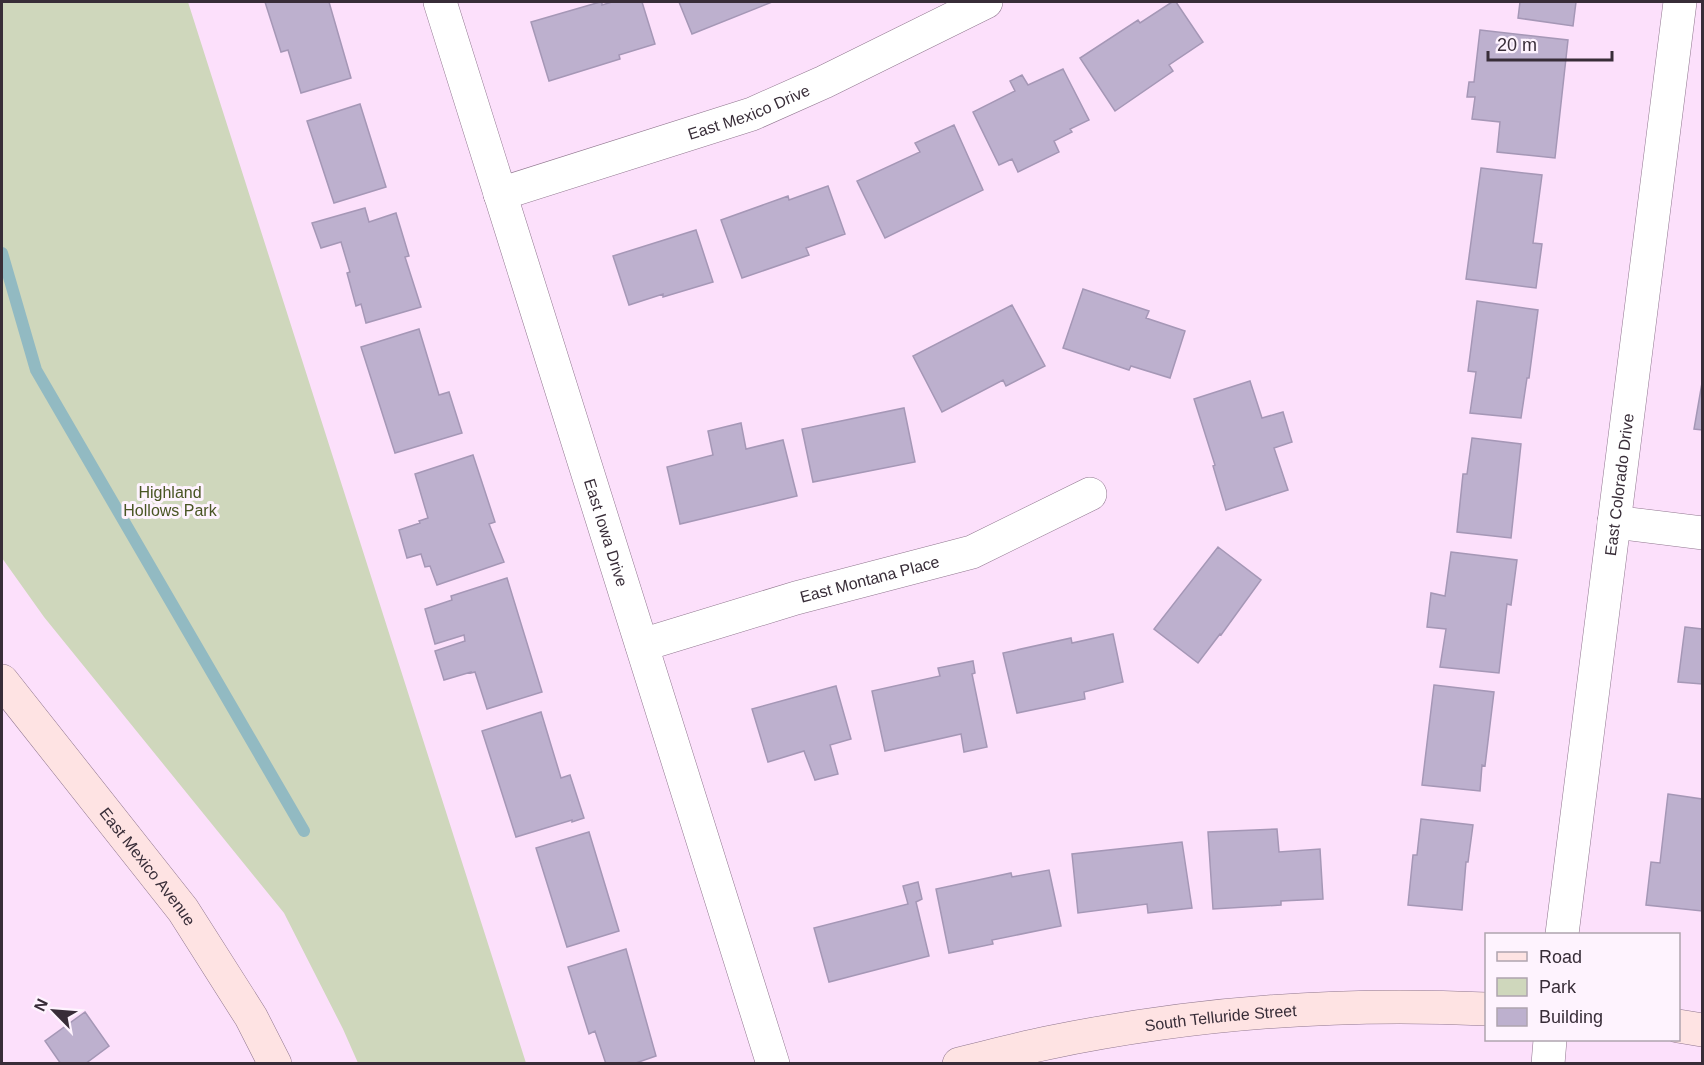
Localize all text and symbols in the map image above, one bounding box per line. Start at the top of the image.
scale bar [1488,24,1612,62]
text: 20 m [1497,35,1537,55]
street label: East Mexico Drive [686,81,812,142]
street label: East Colorado Drive [1601,412,1636,557]
street label: East Iowa Drive [581,476,631,589]
park label: Highland Hollows Park [123,484,218,519]
street label: East Montana Place [798,552,941,605]
street label: East Mexico Avenue [97,804,199,929]
legend [1485,933,1680,1041]
text: Road [1539,947,1582,967]
text: Park [1539,977,1577,997]
north arrow [24,981,84,1041]
text: N [31,996,51,1014]
street label: South Telluride Street [1143,1002,1298,1034]
text: Building [1539,1007,1603,1027]

